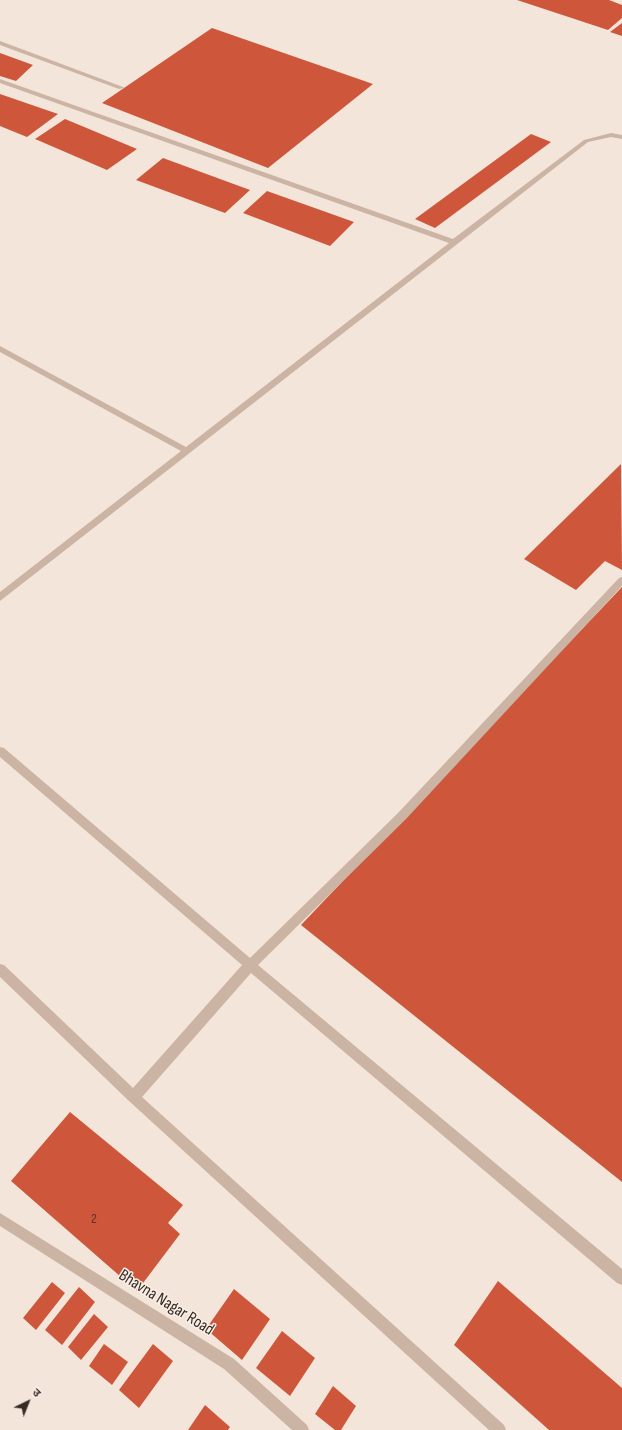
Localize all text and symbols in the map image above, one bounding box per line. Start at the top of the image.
house number: 2 [91,1211,97,1227]
street label: Bhavna Nagar Road [115,1266,217,1340]
north arrow [8,1382,48,1422]
text: उ [30,1386,43,1400]

